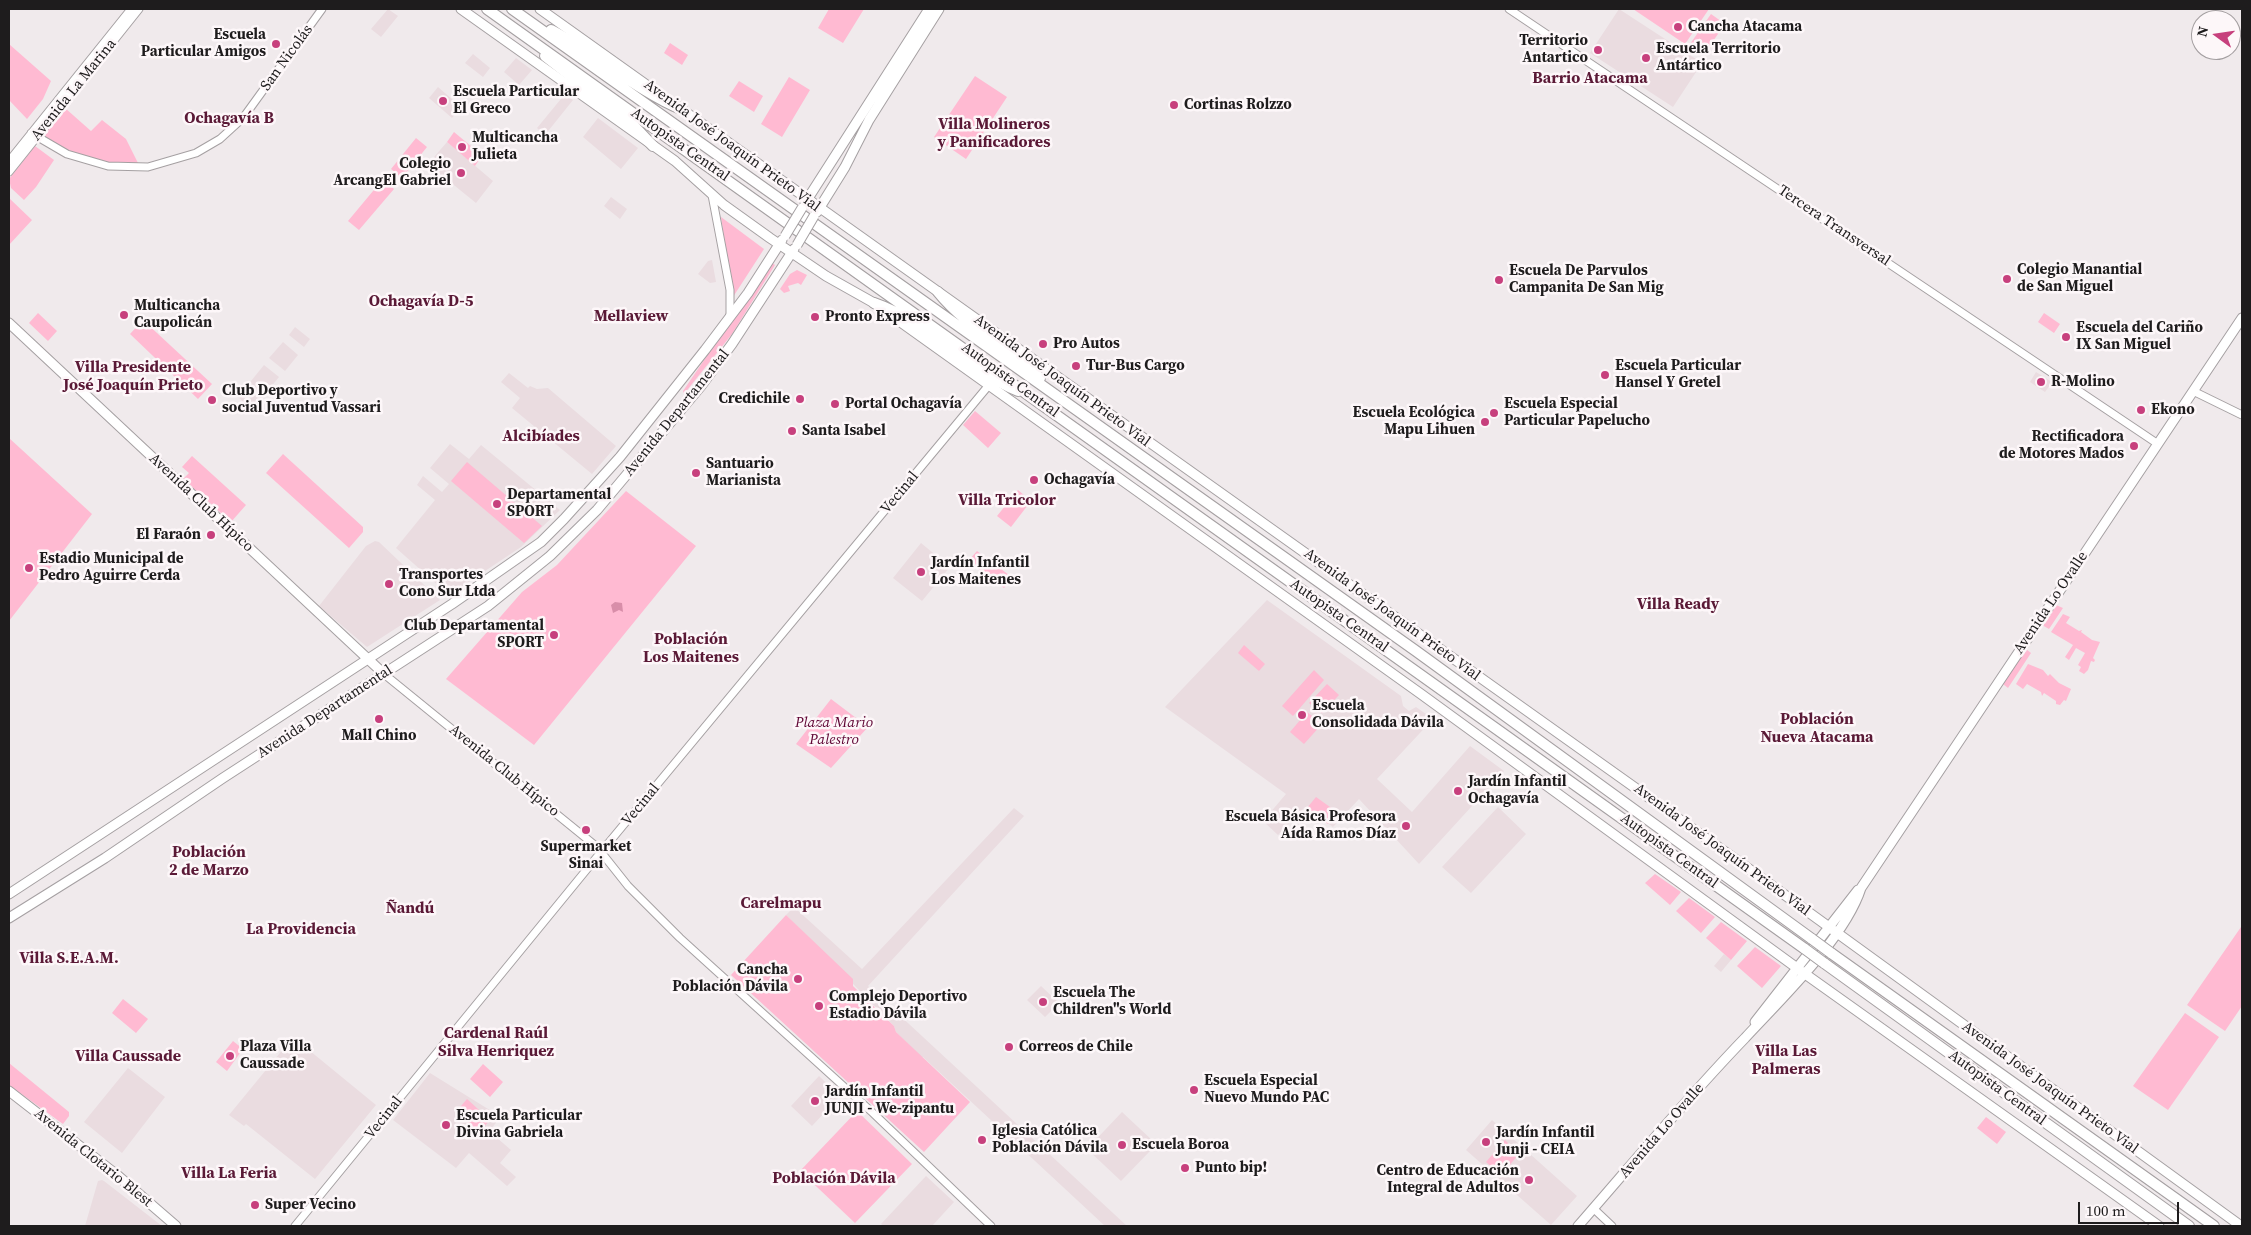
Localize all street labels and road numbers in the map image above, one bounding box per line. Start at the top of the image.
street label: San Nicolás [257,21,317,95]
street label: Avenida La Marina [28,36,120,144]
street label: Avenida José Joaquín Prieto Vial [640,76,824,216]
street label: Autopista Central [627,104,733,186]
street label: Tercera Transversal [1774,182,1894,270]
street label: Avenida José Joaquín Prieto Vial [970,311,1154,451]
street label: Autopista Central [958,339,1062,421]
street label: Avenida Departamental [620,346,734,480]
street label: Avenida Club Hípico [145,450,257,556]
street label: Vecinal [877,468,923,518]
street label: Avenida José Joaquín Prieto Vial [1300,545,1484,685]
street label: Avenida Lo Ovalle [2010,548,2092,658]
street label: Autopista Central [1286,575,1392,657]
street label: Avenida Departamental [254,662,396,762]
street label: Avenida Club Hípico [445,721,563,821]
street label: Vecinal [618,780,664,830]
street label: Avenida José Joaquín Prieto Vial [1630,780,1814,920]
street label: Autopista Central [1617,810,1721,892]
street label: Avenida José Joaquín Prieto Vial [1958,1018,2142,1158]
street label: Autopista Central [1945,1047,2049,1129]
street label: Avenida Lo Ovalle [1616,1080,1708,1182]
street label: Vecinal [361,1093,407,1143]
street label: Avenida Clotario Blest [30,1105,156,1211]

